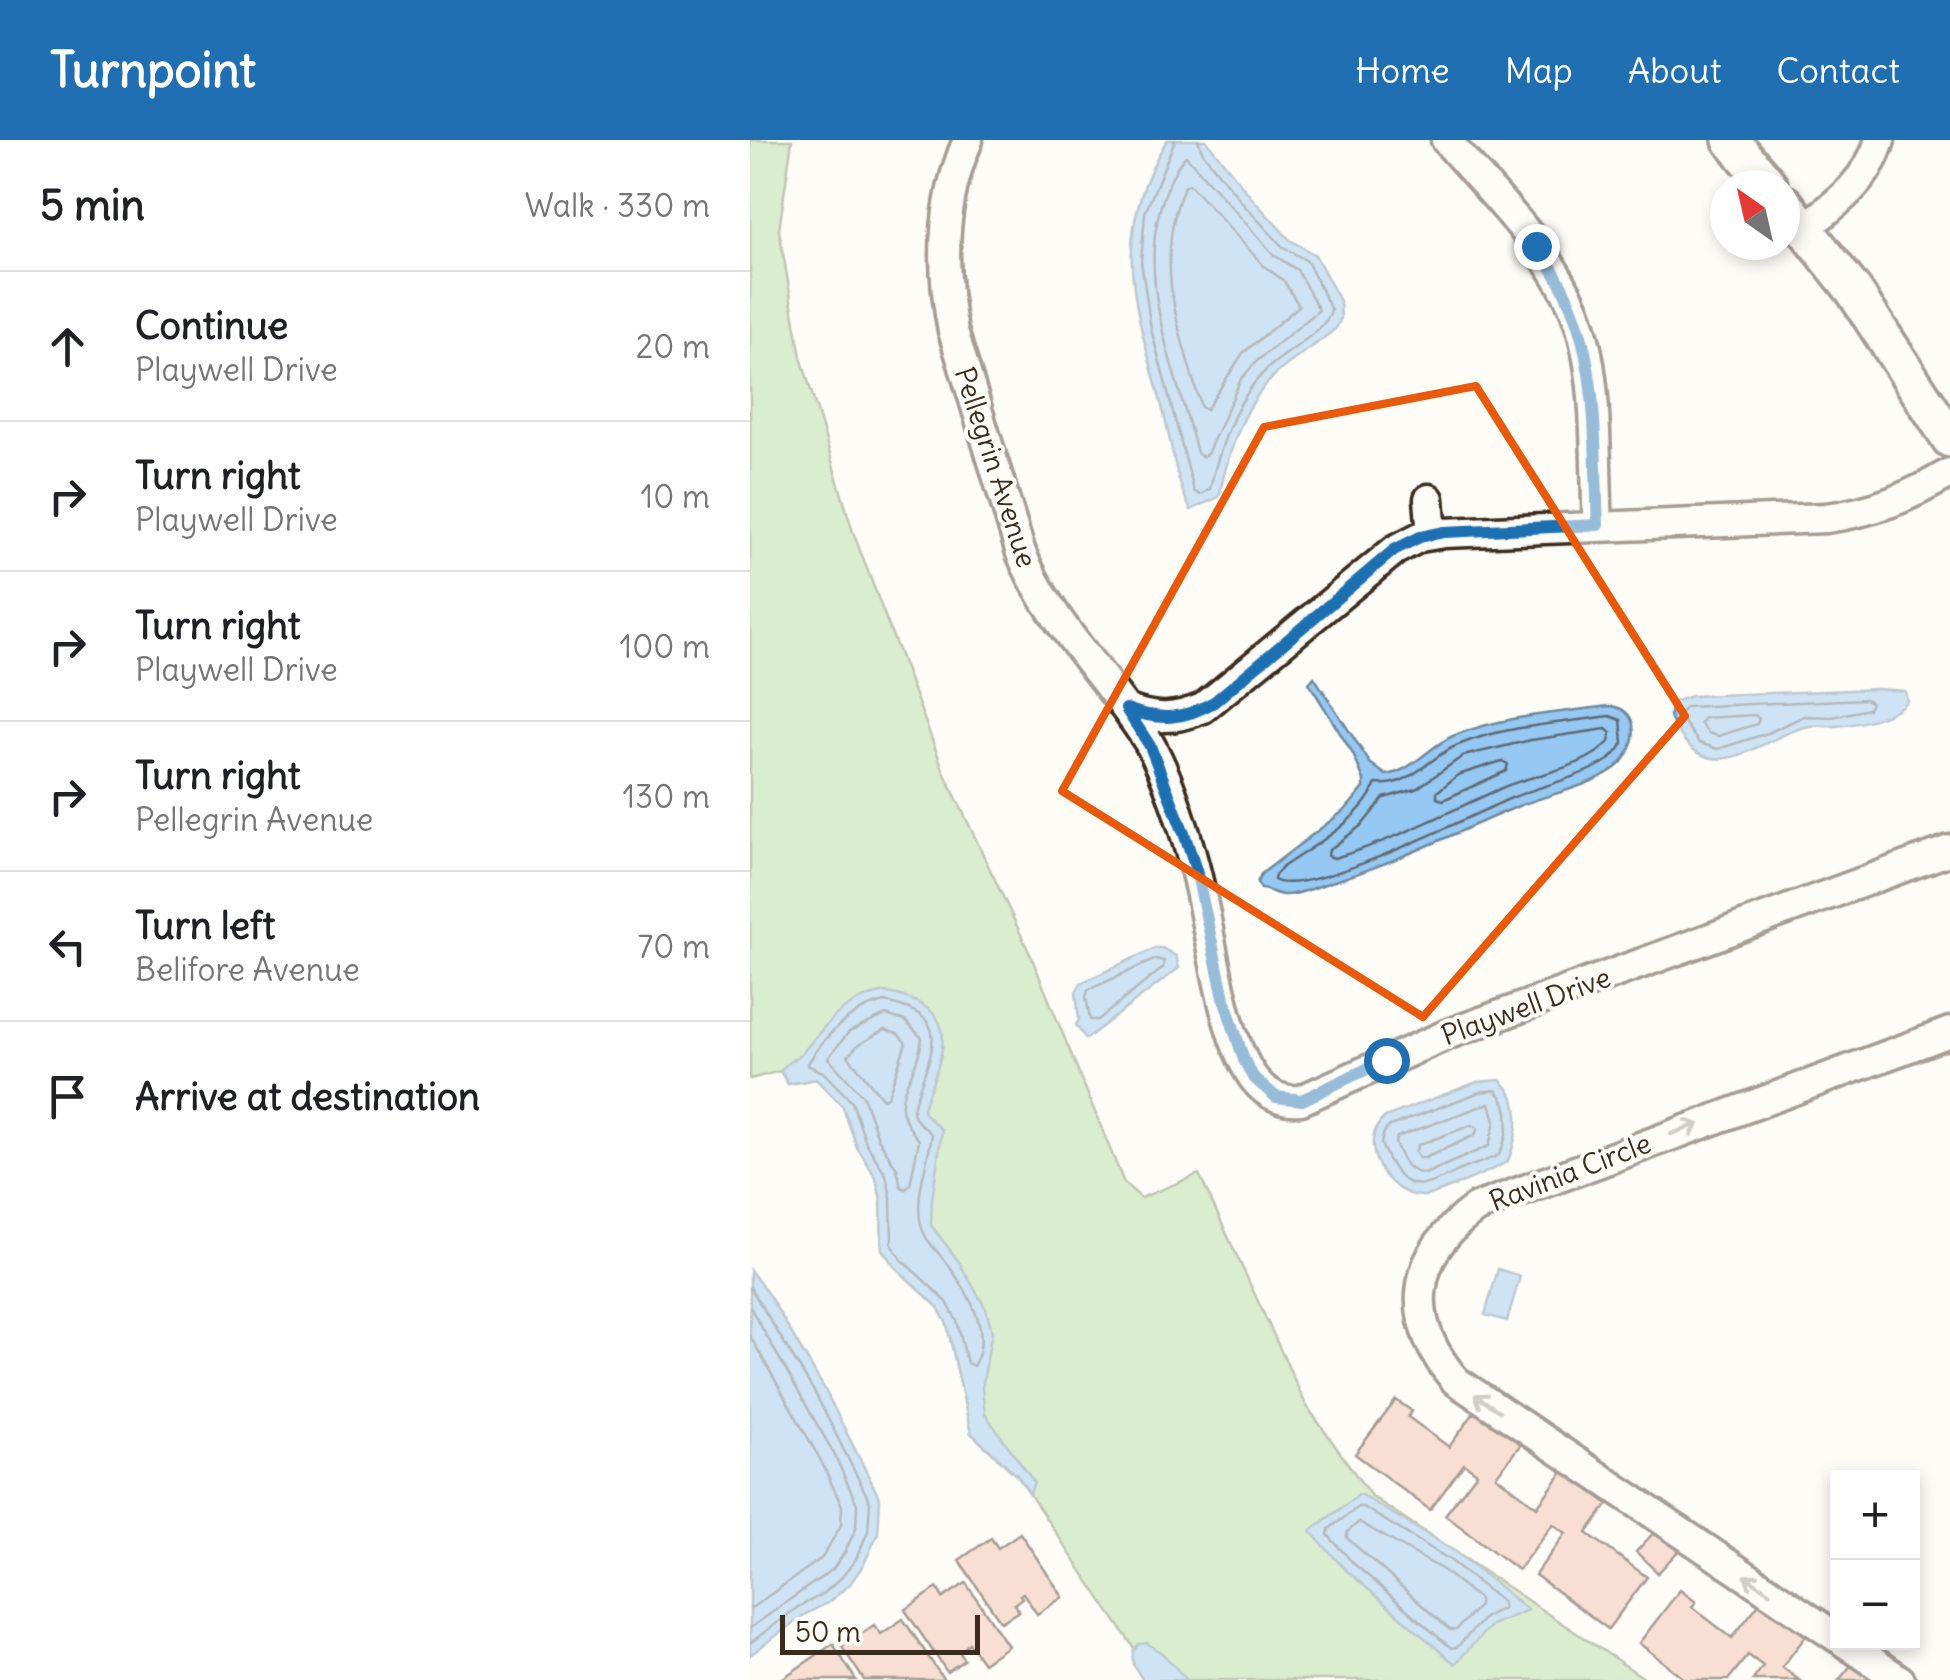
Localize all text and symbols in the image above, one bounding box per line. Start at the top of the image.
text: Turnpoint [50,40,256,100]
text: Home [1355,48,1450,92]
text: Map [1505,48,1573,92]
text: About [1628,48,1721,92]
text: Contact [1776,48,1900,92]
north arrow [1710,170,1800,260]
text: 5 min [40,179,145,231]
text: Walk · 330 m [525,185,710,226]
route end [1514,224,1560,270]
text: Continue [135,302,288,349]
icon: ahead [40,319,95,374]
text: 20 m [636,326,710,367]
text: Playwell Drive [135,349,338,390]
street label: Pellegrin Avenue [947,362,1045,572]
text: Turn right [135,452,301,499]
icon: right [40,469,95,524]
text: 10 m [641,476,710,517]
text: Playwell Drive [135,499,338,540]
text: Turn right [135,602,301,649]
icon: right [40,619,95,674]
text: 100 m [620,626,710,667]
text: Playwell Drive [135,649,338,690]
text: Turn right [135,752,301,799]
icon: right [40,769,95,824]
text: 130 m [622,776,710,817]
text: Pellegrin Avenue [135,799,373,840]
text: Turn left [135,902,275,949]
icon: left [40,919,95,974]
text: 70 m [638,926,710,967]
text: Belifore Avenue [135,949,360,990]
street label: Playwell Drive [1436,959,1616,1053]
route start [1364,1038,1410,1084]
icon: arrive [40,1069,95,1124]
text: Arrive at destination [135,1073,480,1120]
one-way arrow [1669,1119,1700,1137]
street label: Ravinia Circle [1484,1125,1656,1219]
one-way arrow [1473,1393,1501,1414]
map controls [1830,1470,1920,1650]
button: + [1830,1470,1920,1560]
button: − [1830,1560,1920,1650]
one-way arrow [1743,1574,1771,1595]
scale bar [780,1610,980,1654]
text: 50 m [795,1614,861,1650]

